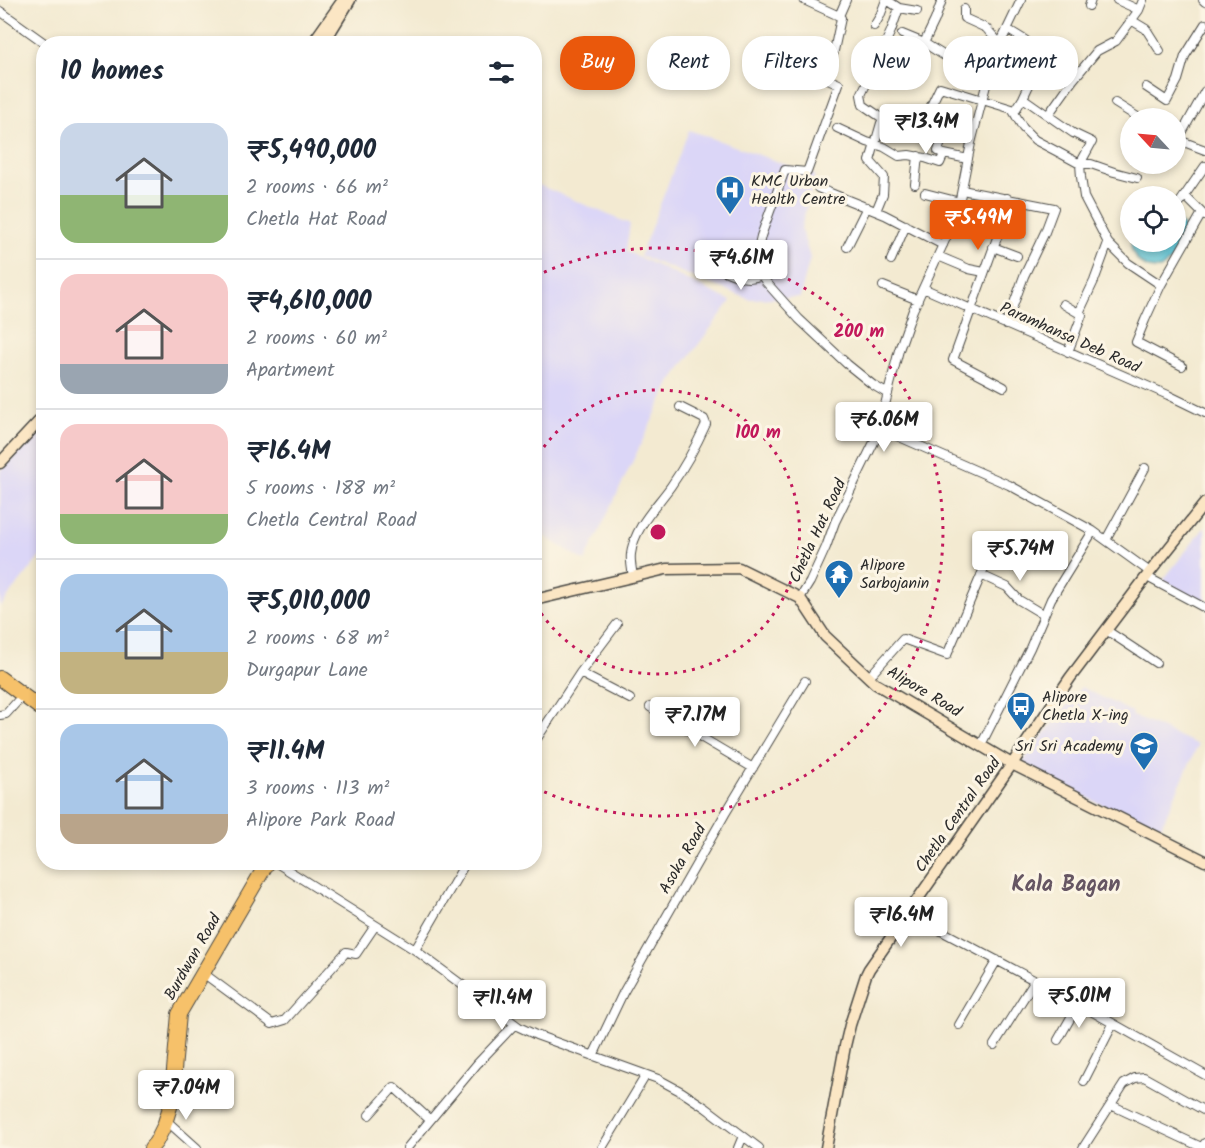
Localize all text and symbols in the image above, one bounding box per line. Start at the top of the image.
chip: Buy [560,36,635,90]
chip: Rent [647,36,730,90]
chip: Filters [742,36,839,90]
chip: New [851,36,931,90]
chip: Apartment [943,36,1078,90]
text: 10 homes [60,51,164,93]
icon: filters [485,56,518,89]
pin: ₹13.4M [877,104,975,155]
text: ₹13.4M [893,107,959,139]
north arrow [1120,108,1186,174]
map controls [1120,108,1186,252]
text: ₹5,490,000 [246,130,376,172]
icon: home [108,147,180,219]
place label: KMC Urban Health Centre [751,169,846,212]
text: 2 rooms · 66 m² [246,172,388,204]
hospital icon: KMC Urban Health Centre [714,174,746,216]
button: locate [1120,186,1186,252]
pin: ₹5.49M [929,200,1027,251]
text: ₹5.49M [944,203,1012,235]
text: Chetla Hat Road [246,204,386,236]
pin: ₹4.61M [692,240,790,291]
text: ₹4.61M [708,243,774,275]
text: ₹4,610,000 [246,281,372,323]
street label: Paramhansa Deb Road [996,296,1145,381]
icon: home [108,298,180,370]
text: 200 m [834,318,885,347]
text: 2 rooms · 60 m² [246,323,387,355]
text: Apartment [246,355,335,387]
pin: ₹6.06M [835,402,933,453]
text: ₹6.06M [849,405,919,437]
text: 100 m [735,419,781,448]
text: ₹16.4M [246,431,331,473]
icon: home [108,448,180,520]
text: 5 rooms · 188 m² [246,473,395,505]
street label: Chetla Hat Road [783,474,853,587]
text: Chetla Central Road [246,505,416,537]
centre of rings [648,522,668,542]
pin: ₹5.74M [971,531,1069,582]
text: ₹5.74M [986,534,1054,566]
place label: Alipore Sarbojanin [860,553,929,596]
temple icon: Alipore Sarbojanin [823,558,855,600]
text: ₹5,010,000 [246,581,370,623]
icon: home [108,598,180,670]
text: 2 rooms · 68 m² [246,623,389,655]
text: Durgapur Lane [246,655,368,687]
street label: Alipore Road [882,660,967,725]
place label: Alipore Chetla X-ing [1042,685,1129,728]
bus stop icon: Alipore Chetla X-ing [1005,690,1037,732]
pin: ₹7.17M [646,697,744,748]
text: ₹7.17M [664,700,726,732]
school or university icon: Sri Sri Academy [1128,730,1160,772]
text: ₹11.4M [246,731,324,773]
place label: Sri Sri Academy [1015,734,1123,759]
icon: home [108,748,180,820]
street label: Chetla Central Road [909,751,1008,878]
text: 3 rooms · 113 m² [246,773,389,805]
text: Alipore Park Road [246,805,394,837]
street label: Asoka Road [653,818,714,899]
district label: Kala Bagan [1012,868,1120,903]
pin: ₹16.4M [852,897,950,948]
text: ₹16.4M [868,900,934,932]
street label: Burdwan Road [158,908,228,1005]
pin: ₹5.01M [1030,978,1128,1029]
pin: ₹11.4M [453,980,551,1031]
text: ₹5.01M [1047,981,1111,1013]
text: ₹11.4M [472,983,532,1015]
pin: ₹7.04M [137,1070,235,1121]
text: ₹7.04M [152,1073,220,1105]

